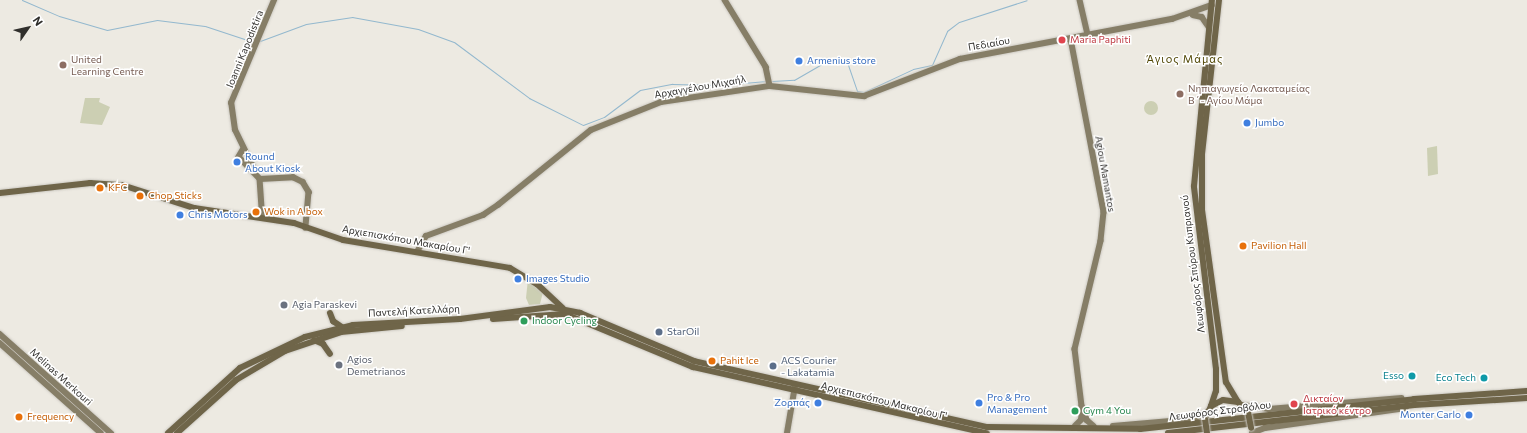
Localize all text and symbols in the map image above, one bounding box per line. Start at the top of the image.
north arrow [8,8,48,48]
street label: Ioanni Kapodistira [224,9,266,89]
text: N [31,14,46,28]
street label: Πεδιαίου [967,34,1011,54]
place label: Maria Paphiti [1070,34,1131,46]
marker: Maria Paphiti [1057,35,1067,45]
district label: Άγιος Μάμας [1147,52,1223,66]
place label: United Learning Centre [71,53,144,76]
place label: Armenius store [807,55,876,67]
marker: Armenius store [794,56,804,66]
marker: United Learning Centre [58,60,68,70]
street label: Αρχαγγέλου Μιχαήλ [653,73,747,101]
place label: Νηπιαγωγείο Λακαταμείας Β΄- Αγίου Μάμα [1188,82,1310,106]
marker: Νηπιαγωγείο Λακαταμείας Β΄- Αγίου Μάμα [1175,89,1185,99]
place label: Jumbo [1255,117,1284,129]
marker: Jumbo [1242,118,1252,128]
street label: Agiou Mamantos [1092,135,1118,213]
place label: Round About Kiosk [245,150,301,174]
marker: Round About Kiosk [232,157,242,167]
place label: KFC [108,182,127,194]
marker: KFC [95,183,105,193]
place label: Chop Sticks [148,190,202,202]
marker: Chop Sticks [135,191,145,201]
street label: Λεωφόρος Σπύρου Κυπριανού [1179,194,1207,334]
place label: Wok in A box [264,206,323,218]
marker: Wok in A box [251,207,261,217]
place label: Chris Motors [188,209,247,221]
marker: Chris Motors [175,210,185,220]
street label: Αρχιεπισκόπου Μακαρίου Γ' [341,223,471,257]
place label: Pavilion Hall [1251,240,1307,252]
marker: Pavilion Hall [1238,241,1248,251]
place label: Images Studio [526,273,590,285]
marker: Images Studio [513,274,523,284]
place label: Agia Paraskevi [292,299,357,311]
marker: Agia Paraskevi [279,300,289,310]
street label: Παντελή Κατελλάρη [368,303,460,319]
place label: Indoor Cycling [532,315,597,327]
marker: Indoor Cycling [519,316,529,326]
place label: StarOil [667,326,699,338]
marker: StarOil [654,327,664,337]
street label: Melinas Merkouri [27,346,95,408]
place label: Agios Demetrianos [347,353,406,376]
place label: ACS Courier - Lakatamia [781,354,836,378]
place label: Pahit Ice [720,355,759,367]
marker: Pahit Ice [707,356,717,366]
marker: Agios Demetrianos [334,360,344,370]
marker: ACS Courier - Lakatamia [768,361,778,371]
place label: Esso [1383,370,1404,382]
marker: Esso [1407,371,1417,381]
place label: Eco Tech [1436,372,1476,384]
marker: Eco Tech [1479,373,1489,383]
street label: Αρχιεπισκόπου Μακαρίου Γ' [820,380,948,422]
place label: Pro & Pro Management [987,391,1047,414]
place label: Δικταίον Ιατρικό κέντρο [1303,392,1371,416]
place label: Ζορπάς [774,397,810,409]
marker: Ζορπάς [813,398,823,408]
marker: Pro & Pro Management [974,398,984,408]
marker: Δικταίον Ιατρικό κέντρο [1288,398,1300,410]
street label: Λεωφόρος Στροβόλου [1168,399,1272,423]
place label: Gym 4 You [1083,405,1131,417]
marker: Gym 4 You [1070,406,1080,416]
place label: Monter Carlo [1400,409,1461,421]
marker: Monter Carlo [1464,410,1474,420]
place label: Frequency [27,411,74,423]
marker: Frequency [14,412,24,422]

